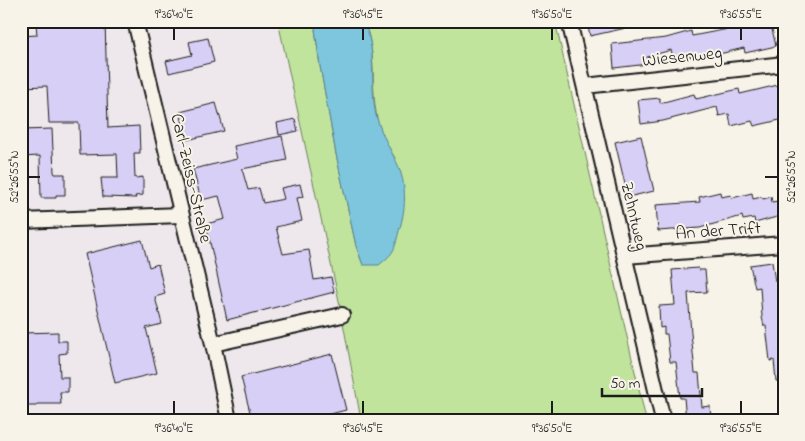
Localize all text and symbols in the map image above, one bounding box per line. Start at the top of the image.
text: 9°36'40"E [155,6,193,24]
text: 9°36'45"E [343,6,383,24]
text: 9°36'50"E [532,6,572,24]
text: 9°36'55"E [720,6,762,24]
street label: Wiesenweg [641,41,724,76]
street label: Carl-Zeiss-Straße [163,111,218,247]
text: 52°26'55"N [6,150,24,204]
text: 52°26'55"N [783,150,801,204]
street label: Zehntweg [612,180,654,254]
street label: An der Trift [675,216,762,248]
scale bar [602,366,702,398]
text: 50 m [610,373,641,395]
text: 9°36'40"E [155,420,193,438]
text: 9°36'45"E [343,420,383,438]
text: 9°36'50"E [532,420,572,438]
text: 9°36'55"E [720,420,762,438]

